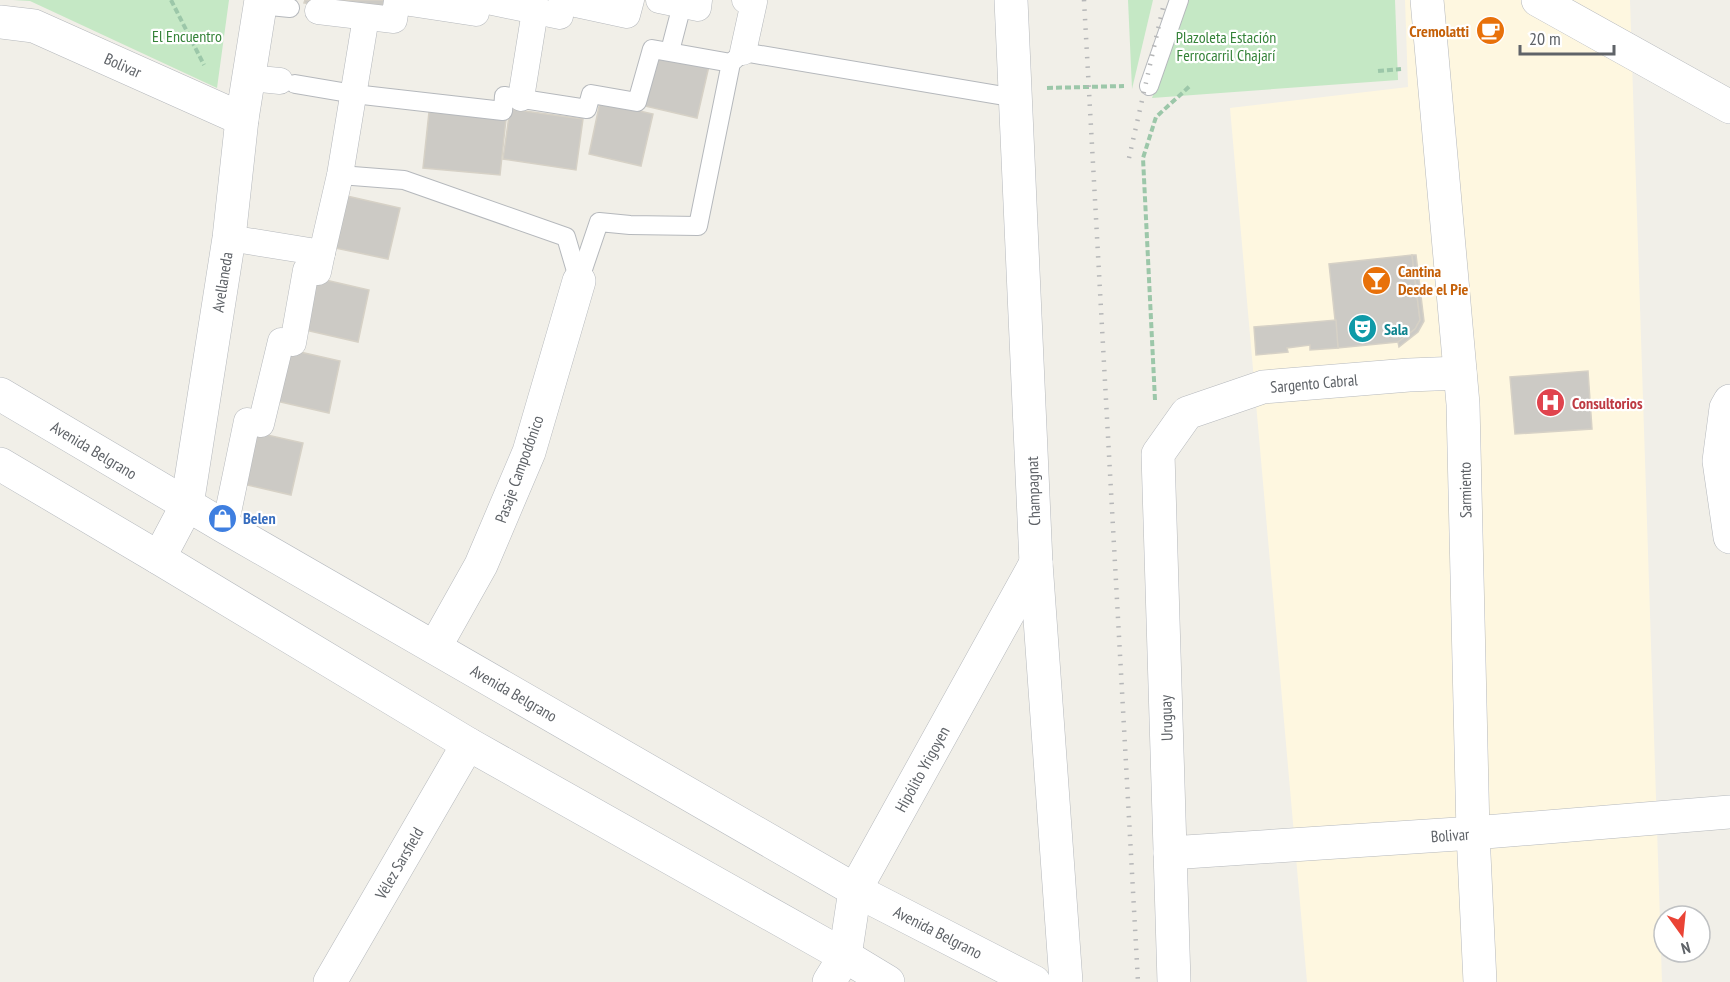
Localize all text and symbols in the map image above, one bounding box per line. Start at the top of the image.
cafe icon: Cremolatti [1474,15,1506,47]
scale bar [1520,18,1614,56]
place label: Cremolatti [1409,21,1469,41]
park label: El Encuentro [152,26,222,46]
park label: Plazoleta Estación Ferrocarril Chajarí [1176,27,1276,65]
text: 20 m [1529,27,1561,50]
street label: Bolivar [101,48,145,82]
street label: Avellaneda [207,250,237,314]
place label: Cantina Desde el Pie [1398,261,1469,299]
bar icon: Cantina Desde el Pie [1361,264,1393,296]
theatre icon: Sala [1347,313,1379,345]
place label: Sala [1384,319,1409,339]
street label: Sargento Cabral [1269,369,1359,397]
hospital icon: Consultorios [1535,387,1567,419]
place label: Consultorios [1572,393,1643,413]
street label: Pasaje Campodónico [490,412,548,525]
street label: Avenida Belgrano [47,417,141,483]
street label: Champagnat [1022,455,1044,526]
street label: Sarmiento [1455,462,1475,518]
shop icon: Belen [206,502,238,534]
place label: Belen [243,508,276,528]
street label: Avenida Belgrano [467,660,561,726]
street label: Uruguay [1155,695,1177,741]
street label: Hipólito Yrigoyen [890,723,954,815]
street label: Vélez Sarsfield [370,824,428,903]
street label: Bolivar [1430,824,1471,846]
street label: Avenida Belgrano [890,901,986,963]
north arrow [1652,904,1712,964]
text: N [1679,938,1693,959]

